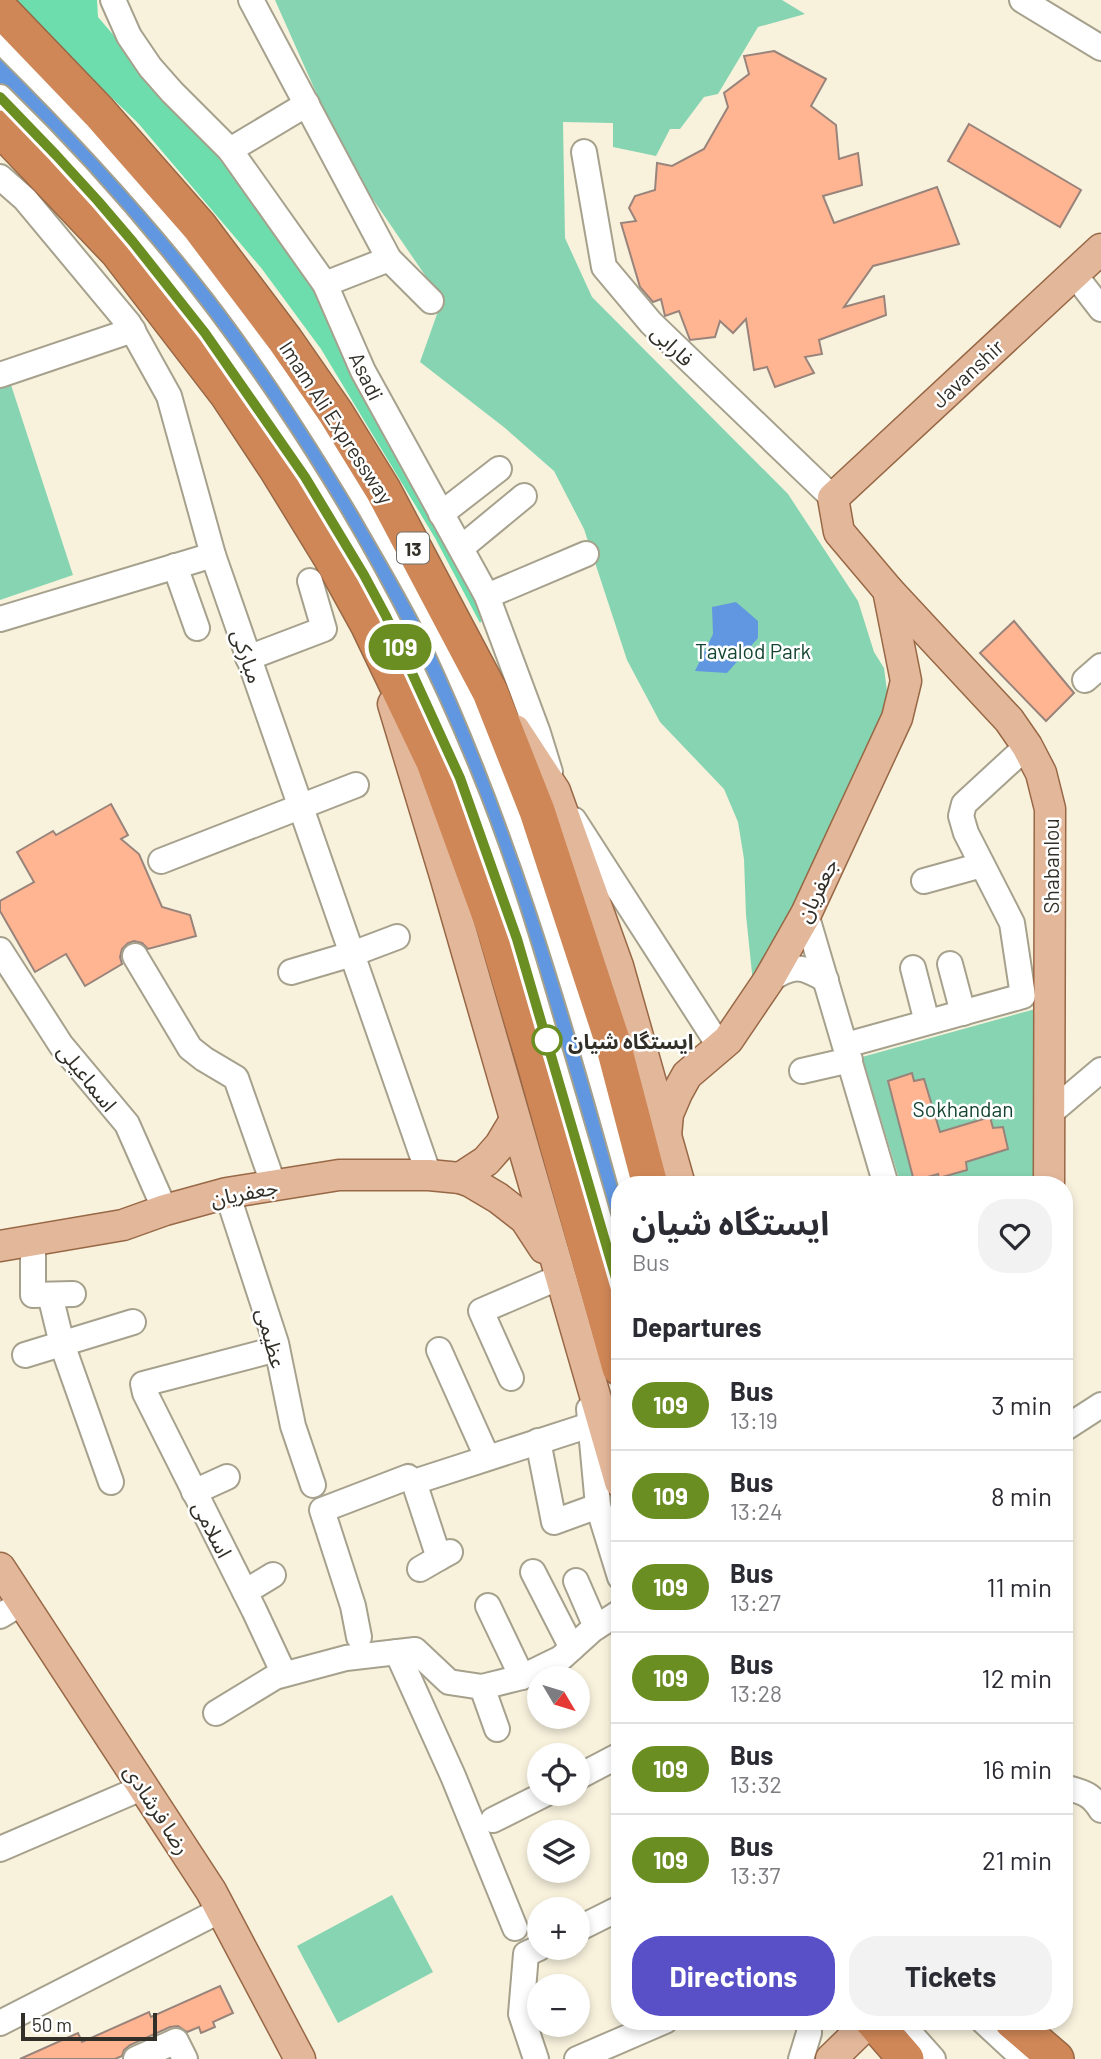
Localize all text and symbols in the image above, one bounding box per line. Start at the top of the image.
street label: فارابی [646,319,699,372]
street label: Javanshir [926,333,1008,412]
street label: Imam Ali Expressway [275,336,399,509]
street label: Asadi [345,348,389,404]
road number: 13 [397,533,429,564]
line badge: 109 [360,624,440,670]
street label: مبارکی [226,626,269,687]
text: 109 [383,632,417,661]
park label: Tavalod Park [695,638,811,663]
street label: Shabanlou [1038,818,1063,914]
street label: جعفریان [790,854,843,927]
marker: ایستگاه شیان [532,1025,562,1055]
place label: ایستگاه شیان [568,1028,693,1054]
street label: اسماعیلی [52,1038,123,1117]
park label: Sokhandan [913,1096,1013,1121]
street label: جعفریان [208,1173,280,1212]
button: heart [978,1199,1052,1273]
text: ایستگاه شیان [632,1202,829,1242]
text: Bus [632,1248,670,1276]
street label: عظیمی [251,1305,292,1371]
text: Departures [632,1311,762,1342]
text: Bus [730,1375,773,1406]
text: 3 min [991,1389,1052,1420]
text: 109 [653,1390,688,1419]
text: 13:19 [730,1406,778,1434]
text: Bus [730,1466,773,1497]
text: 8 min [991,1480,1052,1511]
text: 109 [653,1481,688,1510]
street label: اسلامی [187,1496,238,1562]
text: 13:24 [730,1497,783,1525]
text: Bus [730,1557,773,1588]
text: 11 min [986,1571,1052,1602]
text: 109 [653,1572,688,1601]
text: 13:27 [730,1588,781,1616]
text: Bus [730,1648,773,1679]
text: 12 min [982,1662,1052,1693]
text: 109 [653,1663,688,1692]
north arrow [527,1666,590,1729]
map controls [527,1666,590,2037]
text: 13:28 [730,1679,782,1707]
text: Bus [730,1739,773,1770]
button: locate [527,1743,590,1806]
text: 16 min [982,1753,1052,1784]
text: 109 [653,1754,688,1783]
street label: رضا فرشادی [119,1759,196,1859]
text: 13:32 [730,1770,782,1798]
button: layers [527,1820,590,1883]
text: Bus [730,1830,773,1861]
text: 21 min [982,1844,1052,1875]
text: 109 [653,1845,688,1874]
text: 13:37 [730,1861,780,1889]
button: + [527,1897,590,1960]
button: Directions [632,1936,835,2016]
button: Tickets [849,1936,1052,2016]
button: − [527,1974,590,2037]
scale bar [21,2010,158,2042]
text: 50 m [32,2013,72,2036]

